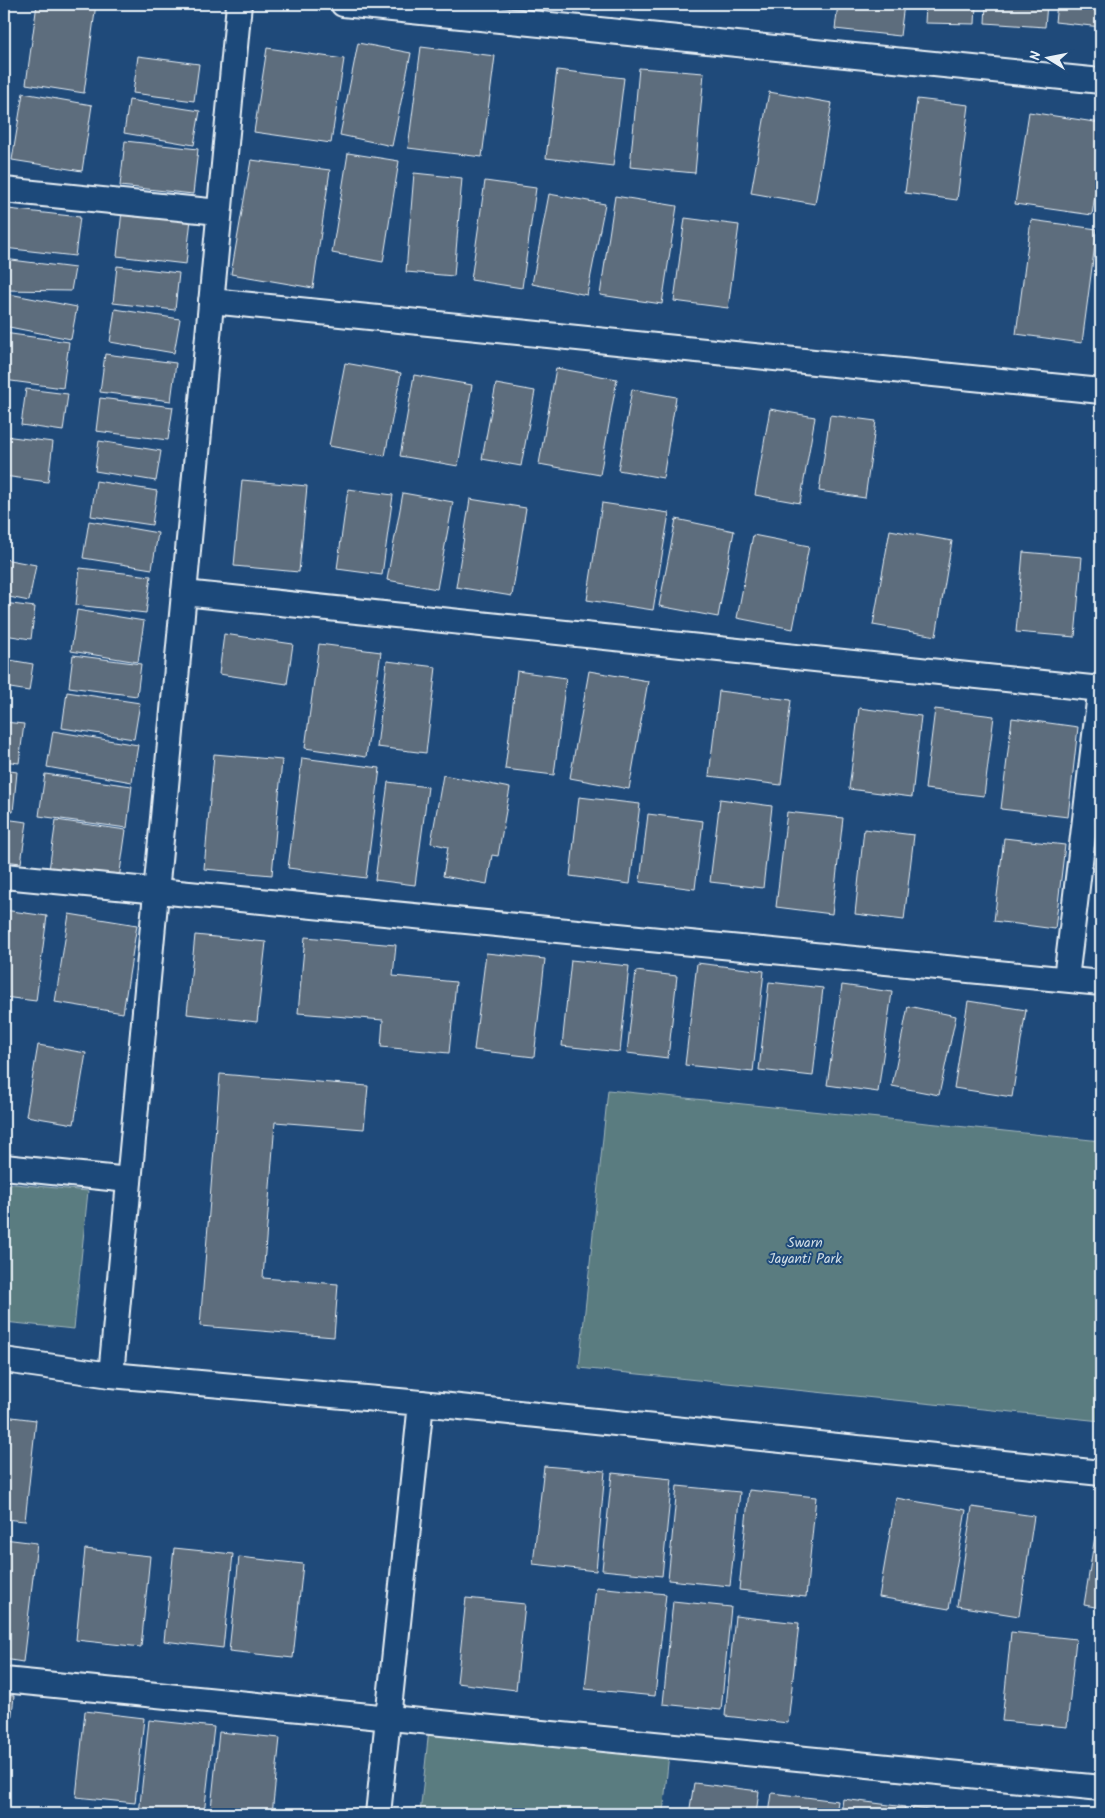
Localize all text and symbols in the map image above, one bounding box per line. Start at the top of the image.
north arrow [1022,32,1072,82]
text: N [1025,49,1048,62]
park label: Swarn Jayanti Park [768,1232,842,1270]

